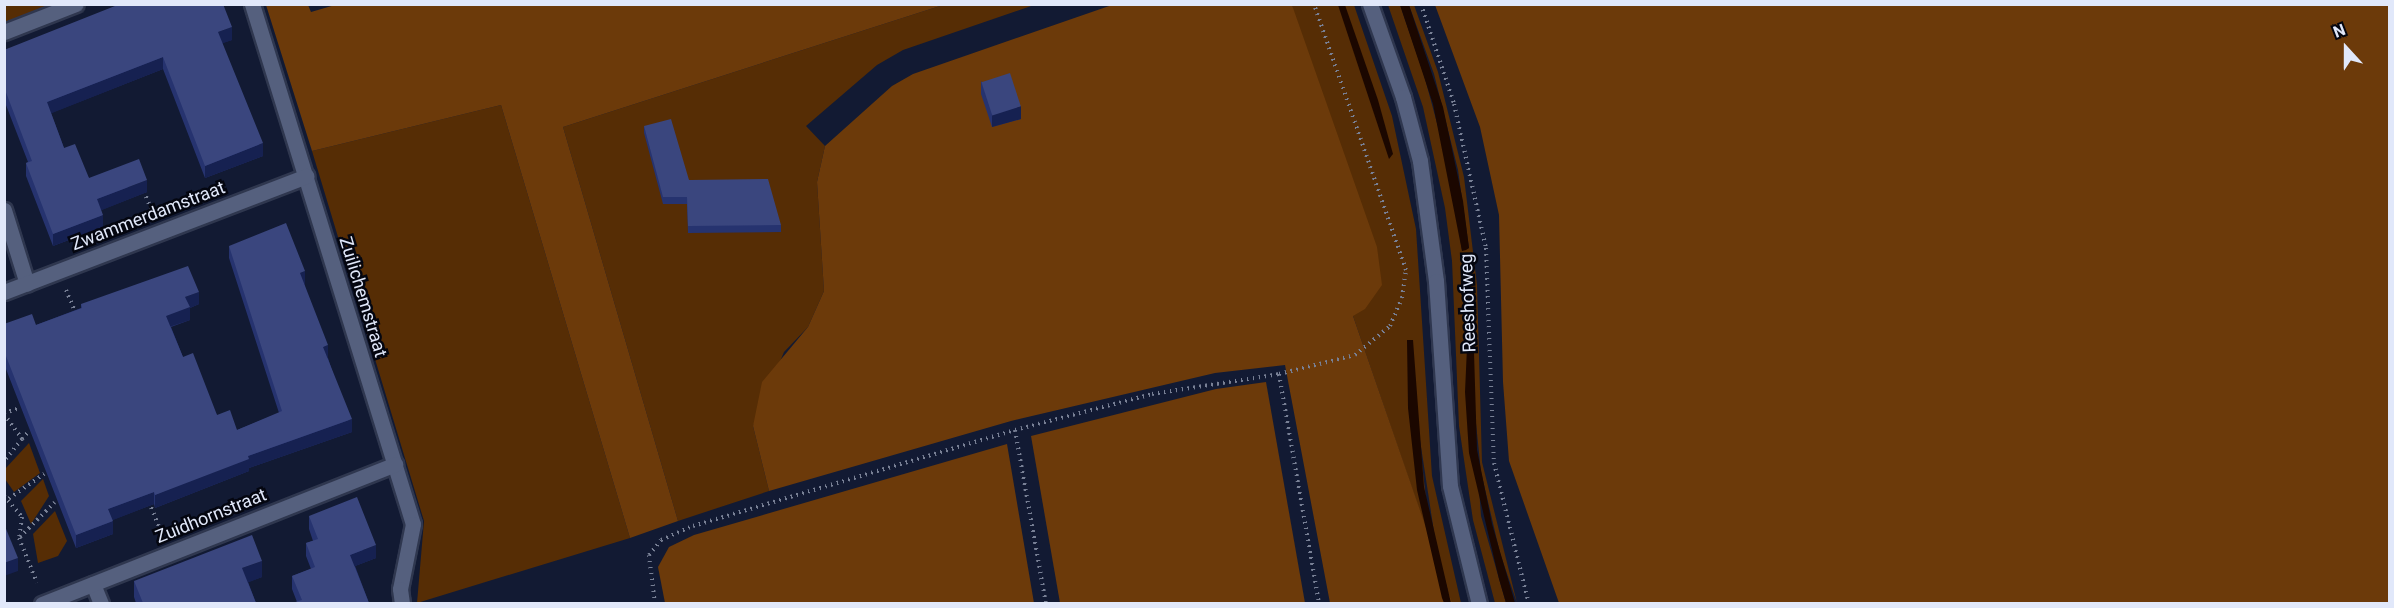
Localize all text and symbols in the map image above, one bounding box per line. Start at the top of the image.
north arrow [2316,18,2376,78]
text: N [2331,20,2348,42]
street label: Zwammerdamstraat [68,177,228,255]
street label: Zuilichemstraat [334,234,392,360]
street label: Reeshofweg [1455,253,1481,353]
street label: Zuidhornstraat [152,484,270,548]

